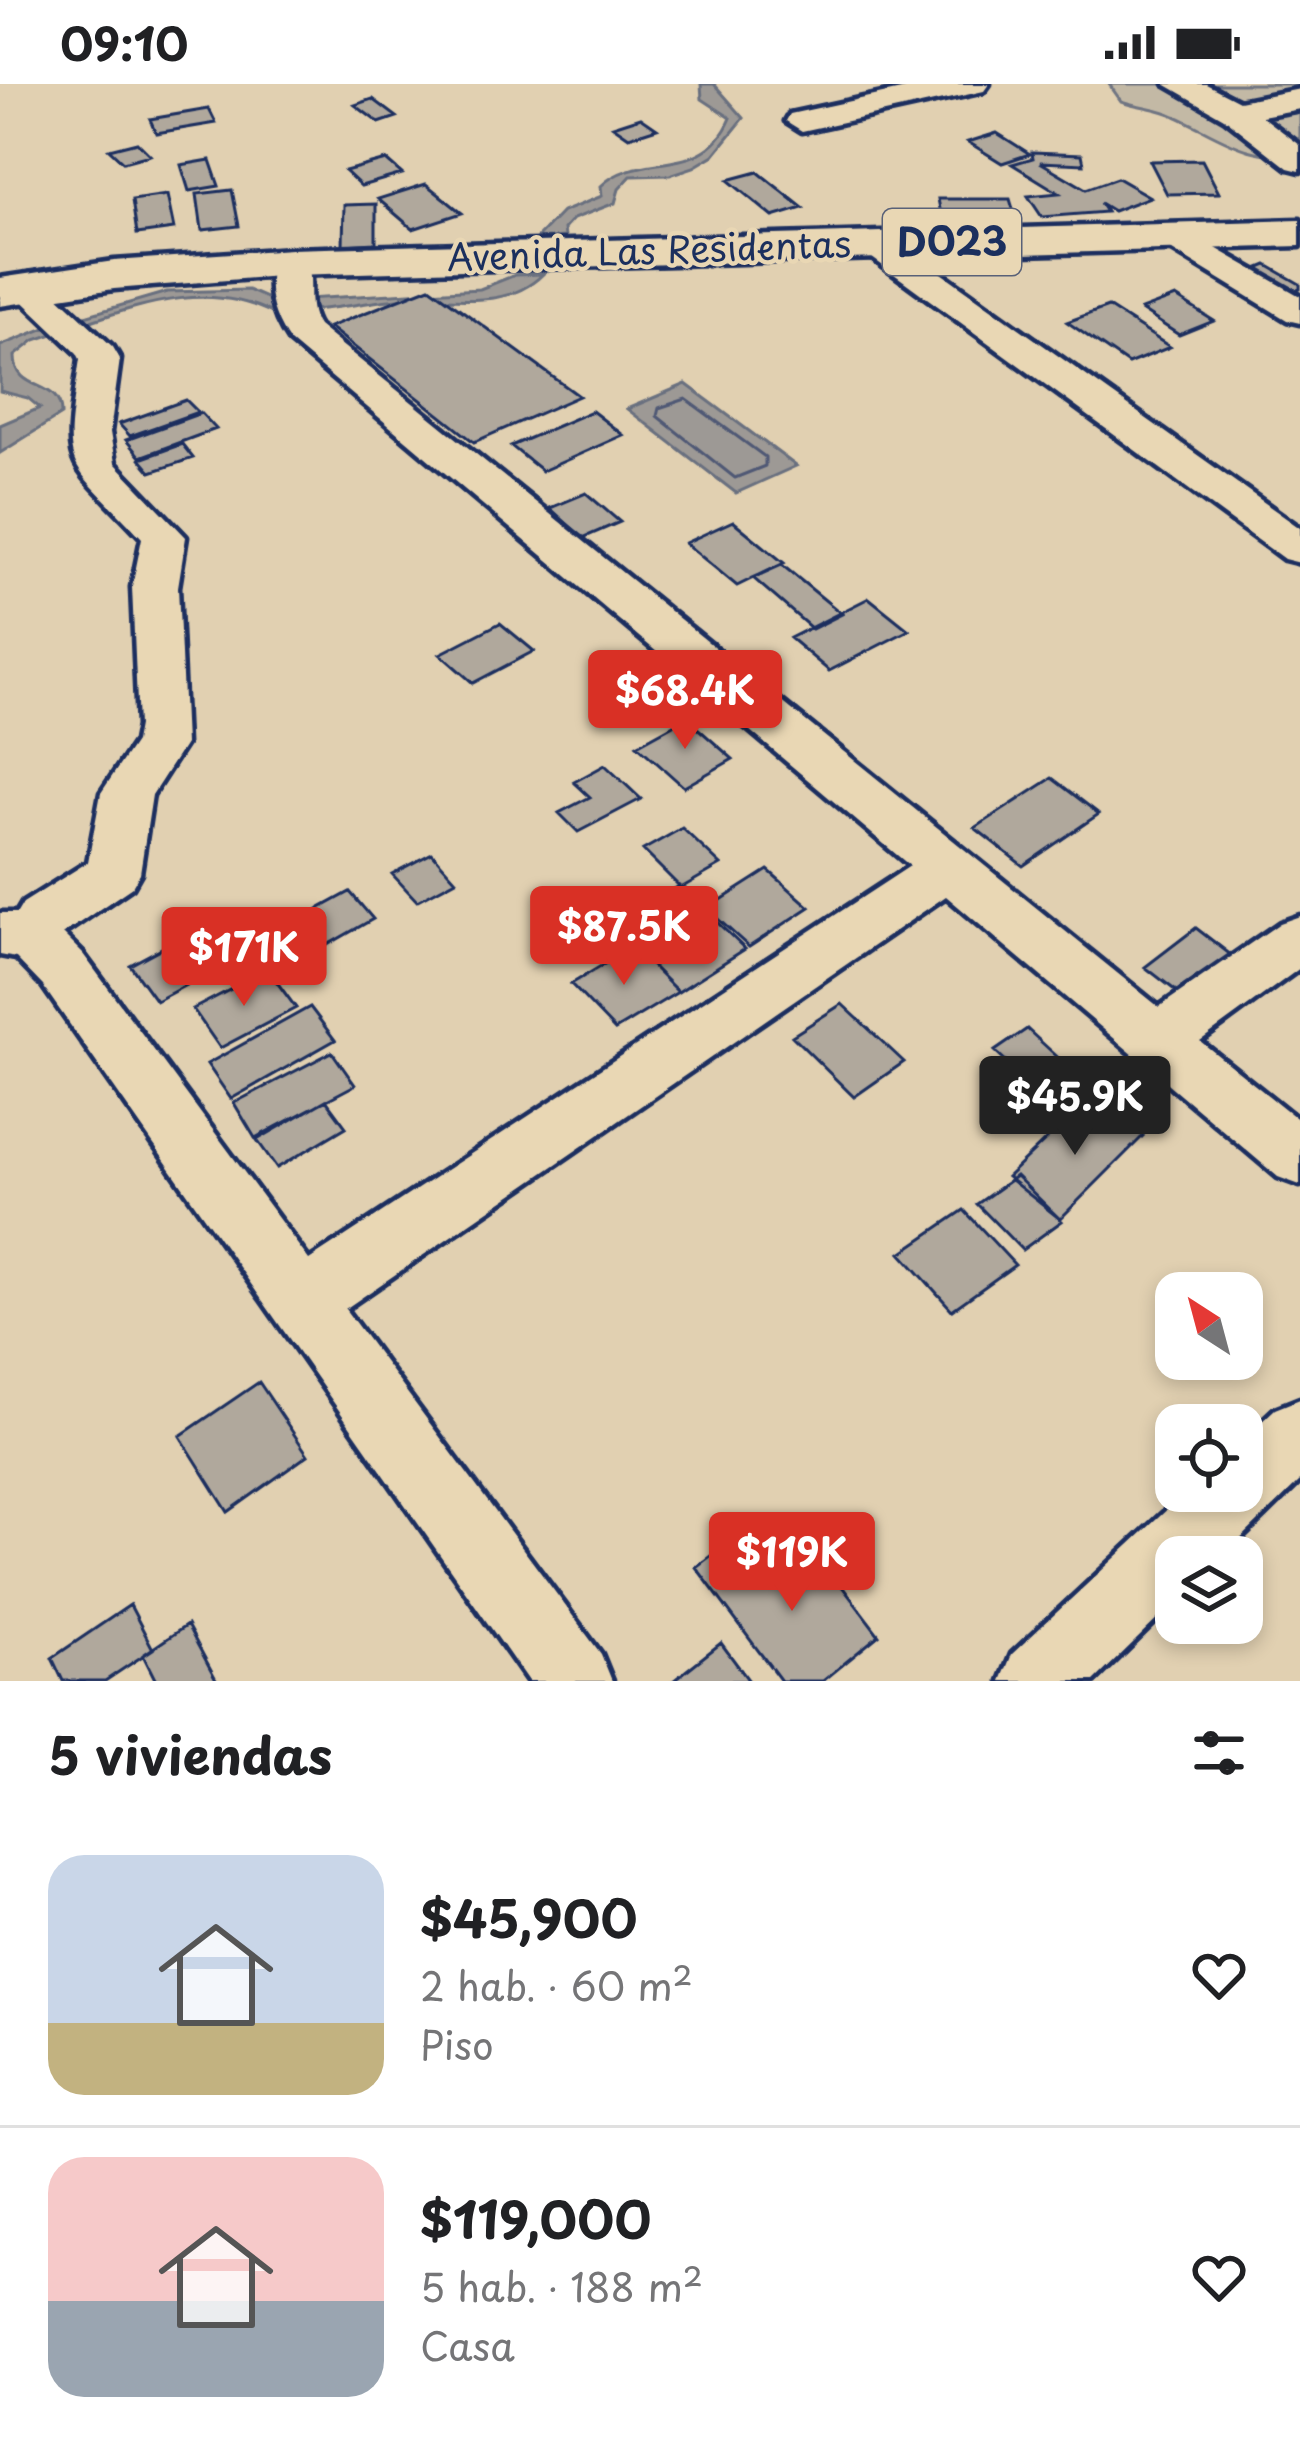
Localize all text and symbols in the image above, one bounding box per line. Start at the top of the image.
text: 09:10 [60,8,188,76]
road number: D023 [883,209,1021,275]
street label: Avenida Las Residentas [446,215,852,283]
pin: $68.4K [587,650,783,752]
text: $68.4K [615,659,755,718]
pin: $87.5K [526,886,722,988]
text: $87.5K [557,895,691,954]
pin: $171K [160,907,328,1009]
text: $171K [189,916,299,975]
pin: $45.9K [977,1056,1173,1158]
text: $45.9K [1006,1065,1144,1124]
north arrow [1155,1272,1263,1380]
map controls [1155,1272,1263,1644]
button: locate [1155,1404,1263,1512]
pin: $119K [708,1512,876,1614]
text: $119K [736,1521,848,1580]
button: layers [1155,1536,1263,1644]
text: 5 viviendas [48,1715,332,1792]
icon: filters [1186,1720,1252,1786]
text: $45,900 [420,1878,638,1955]
icon: home [144,1903,288,2047]
icon: heart [1186,1942,1252,2008]
text: 2 hab. · 60 m² [420,1955,693,2014]
text: Piso [420,2014,494,2073]
text: $119,000 [420,2179,651,2256]
icon: home [144,2205,288,2349]
icon: heart [1186,2244,1252,2310]
text: 5 hab. · 188 m² [420,2256,703,2315]
text: Casa [420,2315,515,2374]

